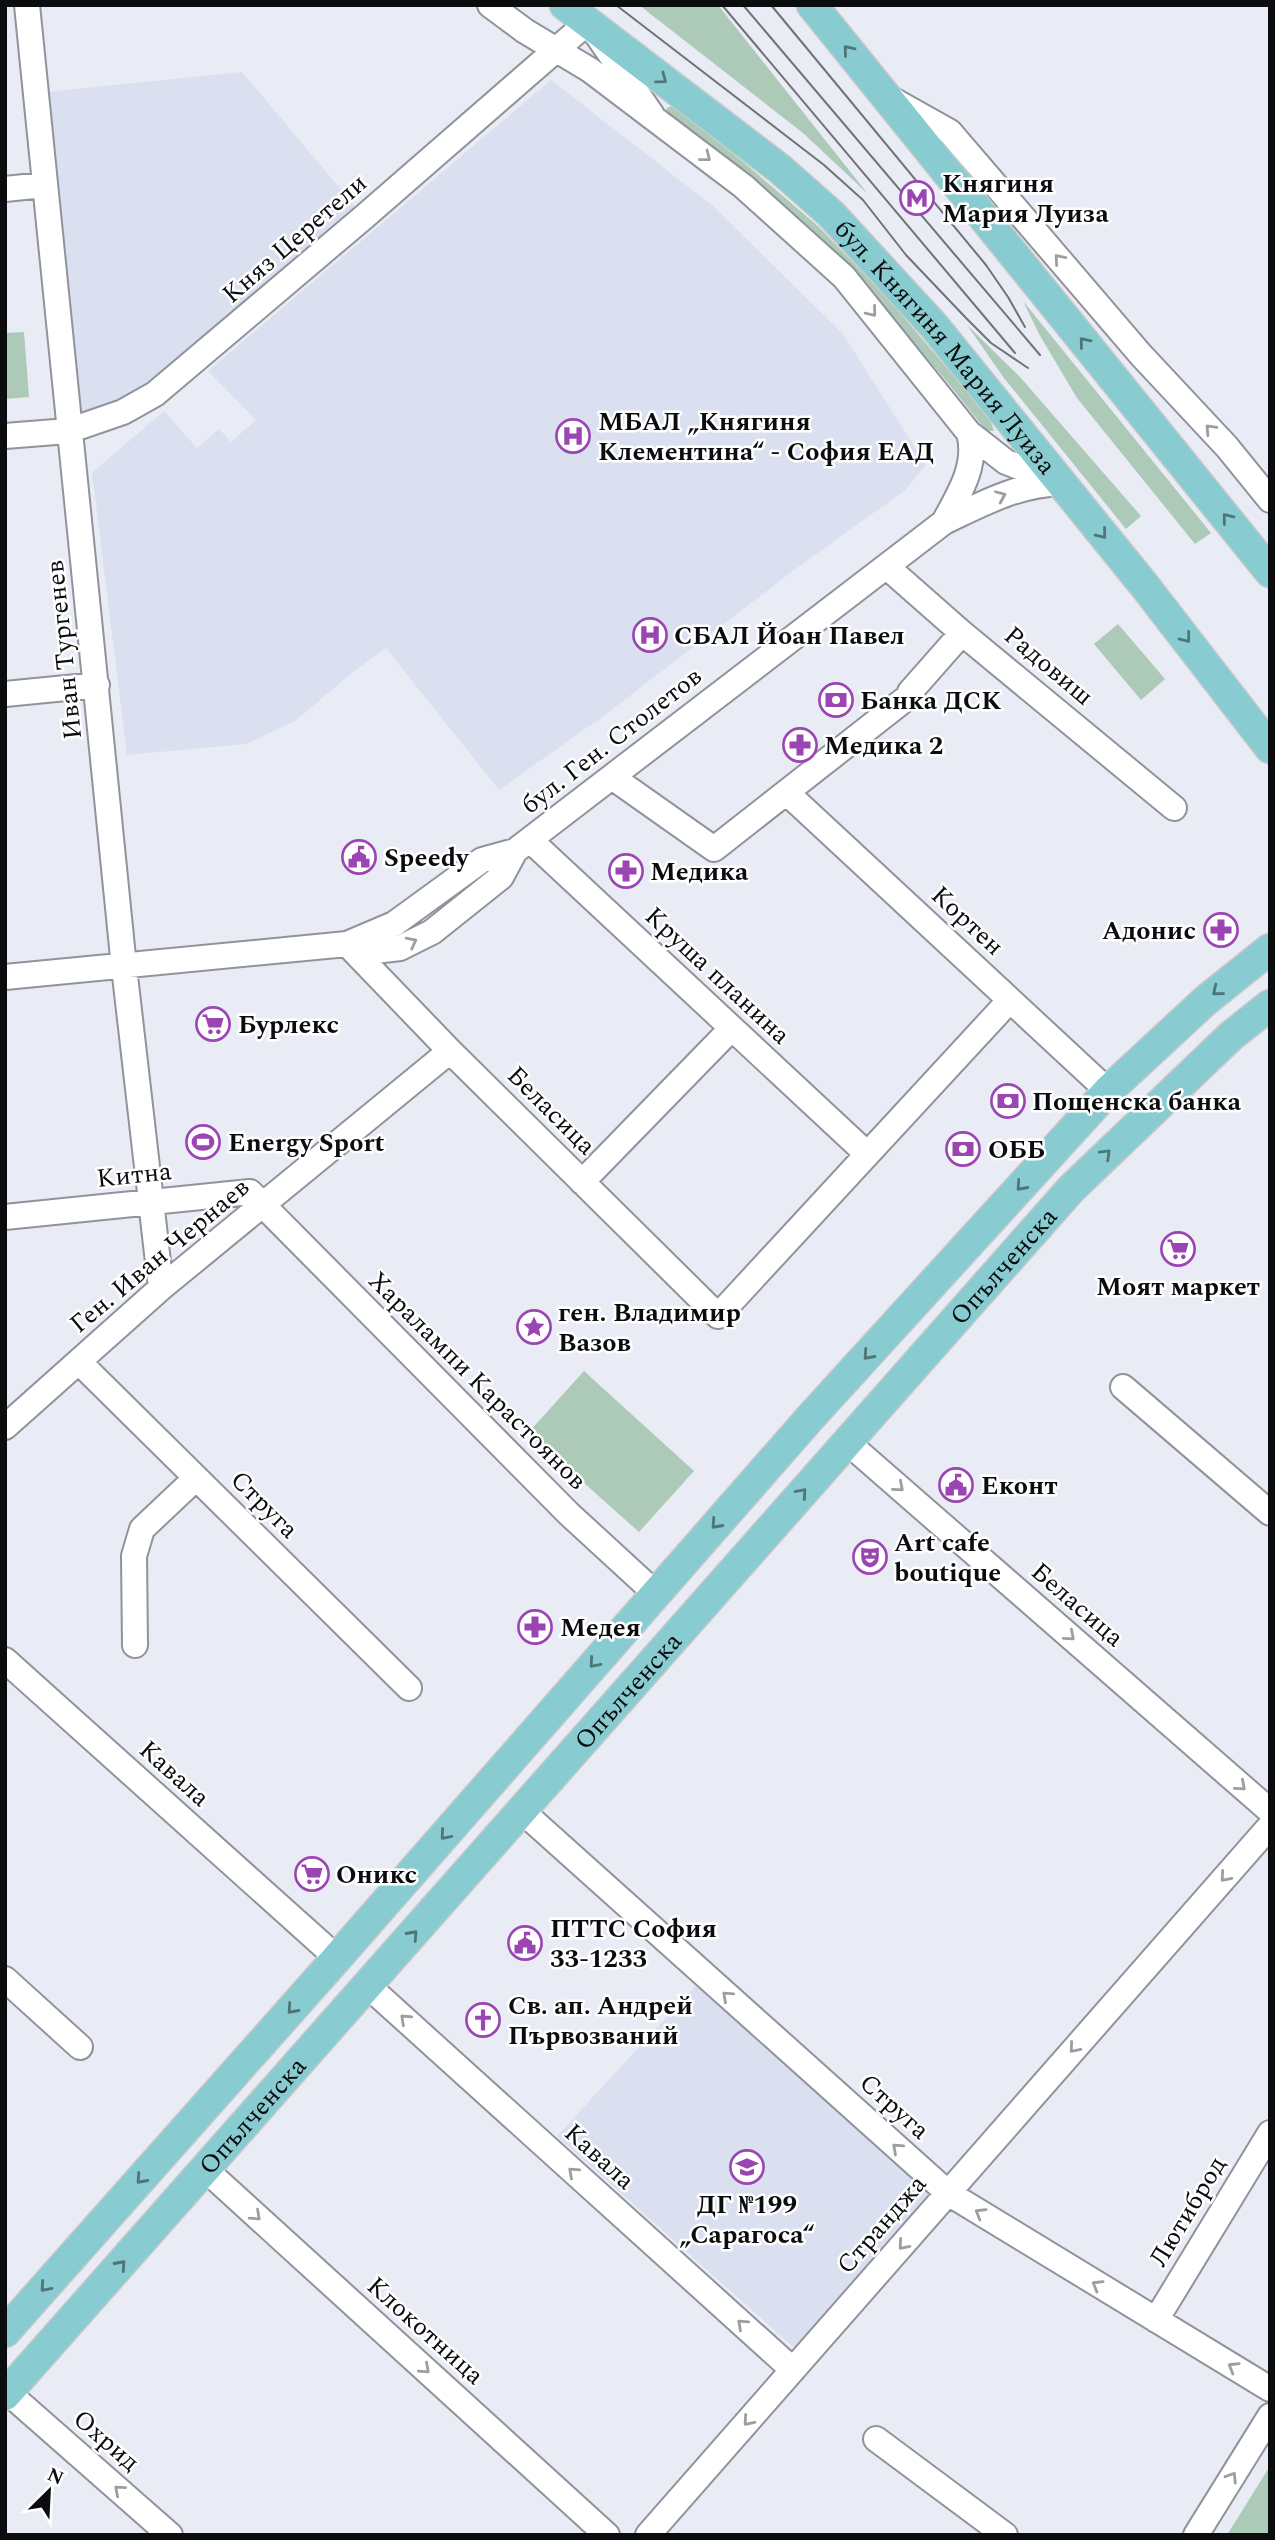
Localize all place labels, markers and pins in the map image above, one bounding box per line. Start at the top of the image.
place label: Княгиня Мария Луиза [942,164,1109,234]
metro station icon: Княгиня Мария Луиза [898,179,936,217]
place label: МБАЛ „Княгиня Клементина“ - София ЕАД [598,402,934,472]
hospital icon: МБАЛ „Княгиня Клементина“ - София ЕАД [554,417,592,455]
hospital icon: СБАЛ Йоан Павел [631,616,669,654]
place label: СБАЛ Йоан Павел [674,616,905,656]
bank icon: Банка ДСК [817,681,855,719]
place label: Банка ДСК [860,681,1001,721]
pharmacy icon: Медика 2 [781,726,819,764]
place label: Медика 2 [824,726,943,766]
public building icon: Speedy [340,838,378,876]
place label: Speedy [384,838,470,878]
pharmacy icon: Медика [607,852,645,890]
place label: Медика [650,852,749,892]
place label: Адонис [1102,911,1196,951]
pharmacy icon: Адонис [1202,911,1240,949]
supermarket icon: Бурлекс [194,1005,232,1043]
place label: Бурлекс [238,1005,339,1045]
bank icon: Пощенска банка [989,1082,1027,1120]
place label: Пощенска банка [1032,1082,1242,1122]
sports icon: Energy Sport [184,1123,222,1161]
place label: Energy Sport [228,1123,385,1163]
bank icon: ОББ [944,1130,982,1168]
place label: ОББ [988,1130,1045,1170]
supermarket icon: Моят маркет [1159,1230,1197,1268]
place label: Моят маркет [1096,1267,1260,1307]
place label: ген. Владимир Вазов [558,1293,741,1363]
place icon: ген. Владимир Вазов [515,1308,553,1346]
public building icon: Еконт [937,1466,975,1504]
place label: Еконт [981,1466,1058,1506]
place label: Art cafe boutique [894,1523,1001,1593]
theatre icon: Art cafe boutique [851,1538,889,1576]
pharmacy icon: Медея [516,1608,554,1646]
place label: Медея [560,1608,641,1648]
supermarket icon: Оникс [293,1855,331,1893]
place label: Оникс [336,1855,417,1895]
place label: ПТТС София 33-1233 [550,1909,717,1979]
public building icon: ПТТС София 33-1233 [506,1924,544,1962]
place label: Св. ап. Андрей Първозваний [508,1986,693,2056]
church icon: Св. ап. Андрей Първозваний [464,2001,502,2039]
school or university icon: ДГ №199 „Сарагоса“ [728,2148,766,2186]
place label: ДГ №199 „Сарагоса“ [680,2185,814,2255]

